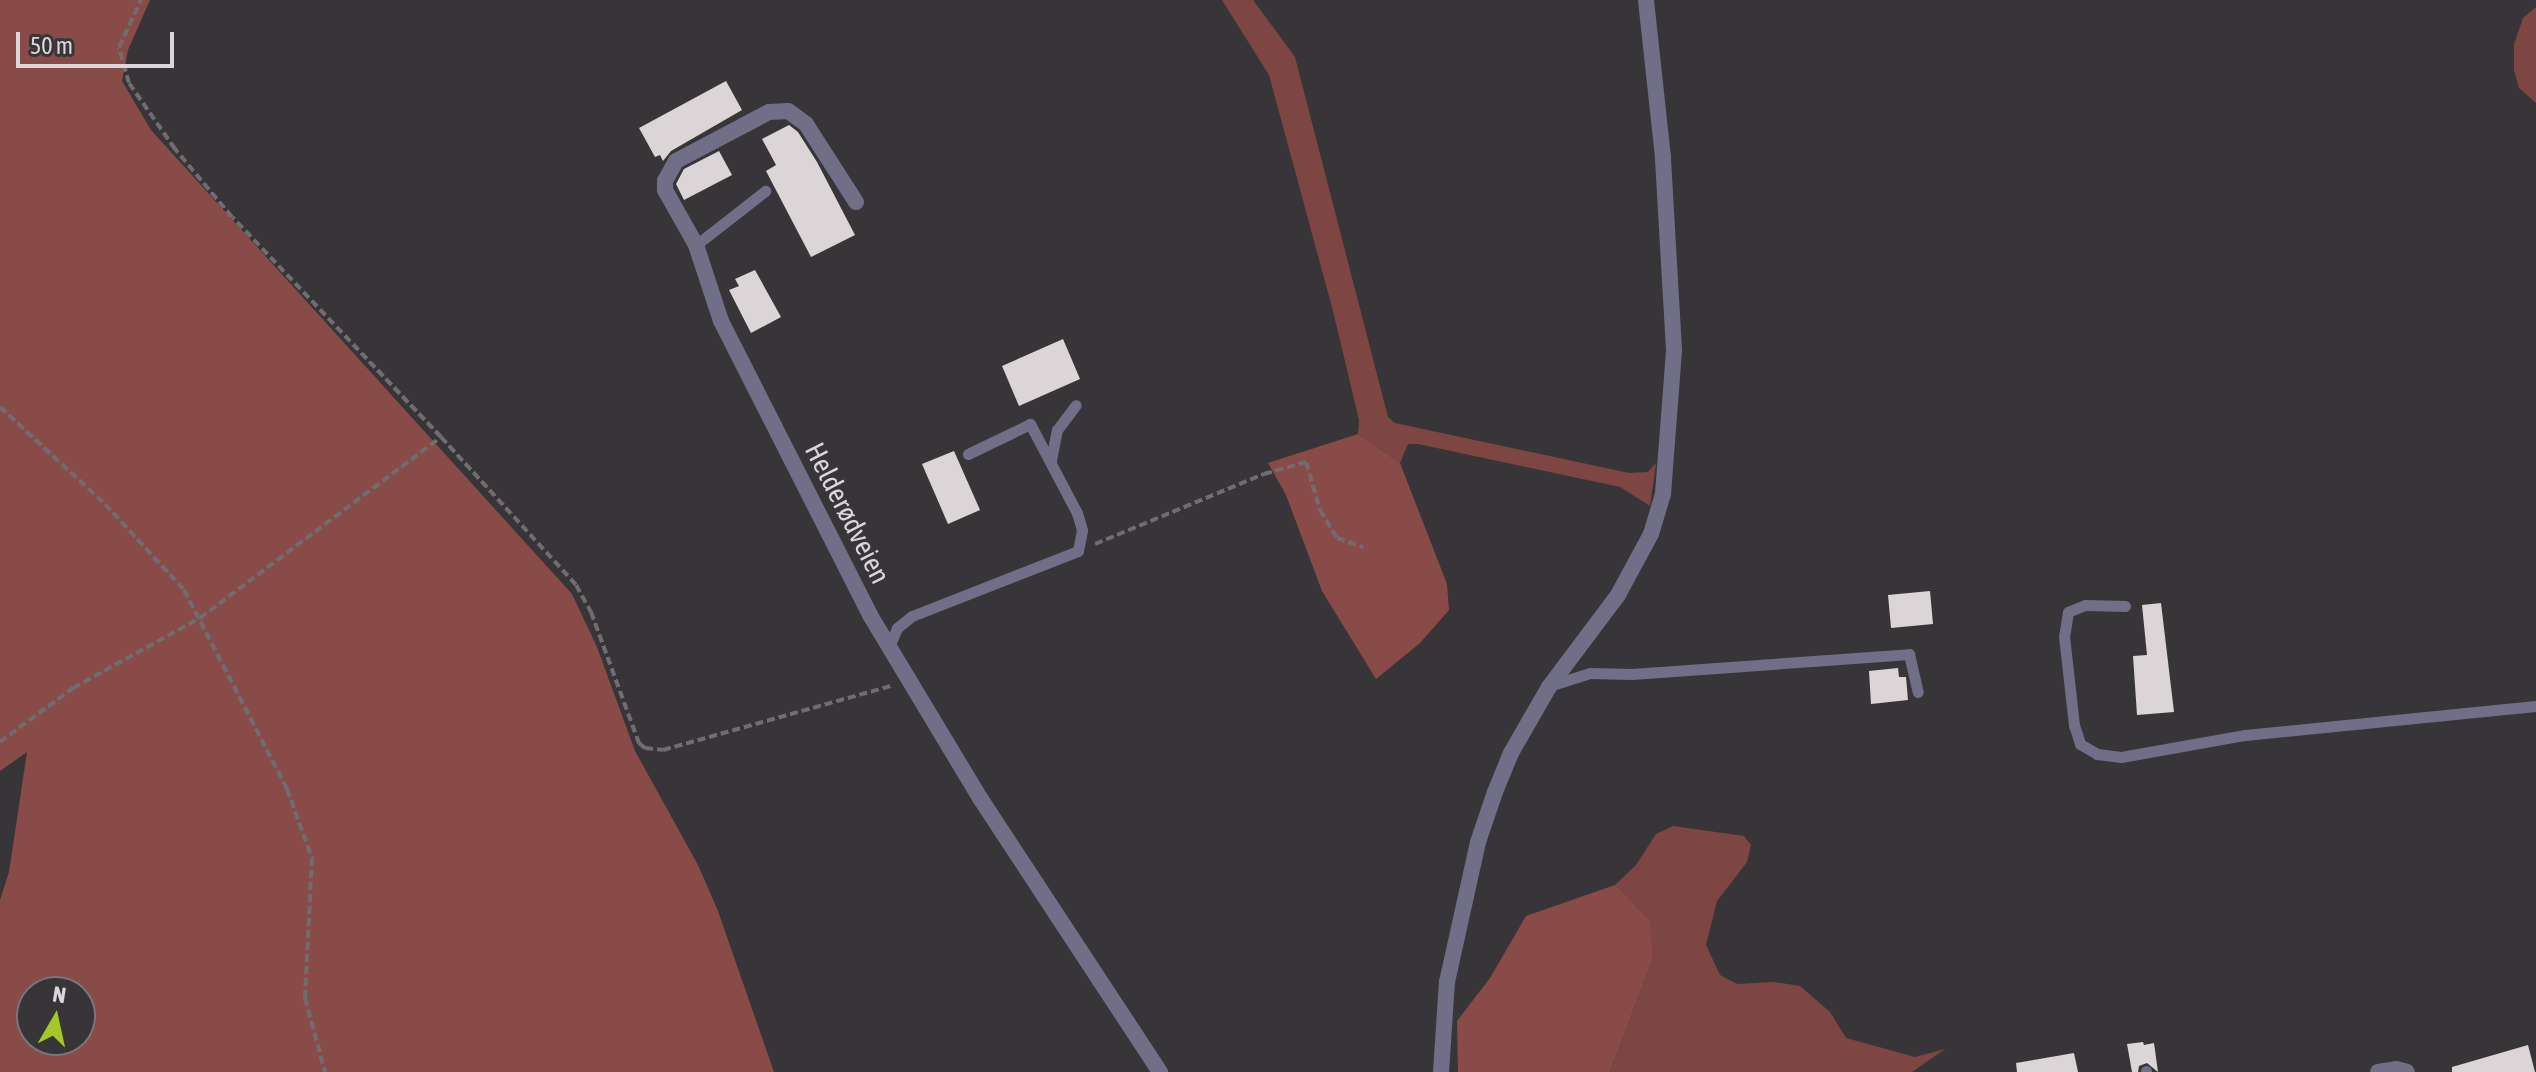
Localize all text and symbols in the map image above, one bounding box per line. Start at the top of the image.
scale bar [20,16,178,66]
text: 50 m [30,32,73,59]
street label: Helderødveien [798,437,898,589]
north arrow [16,976,96,1056]
text: N [51,980,68,1008]

